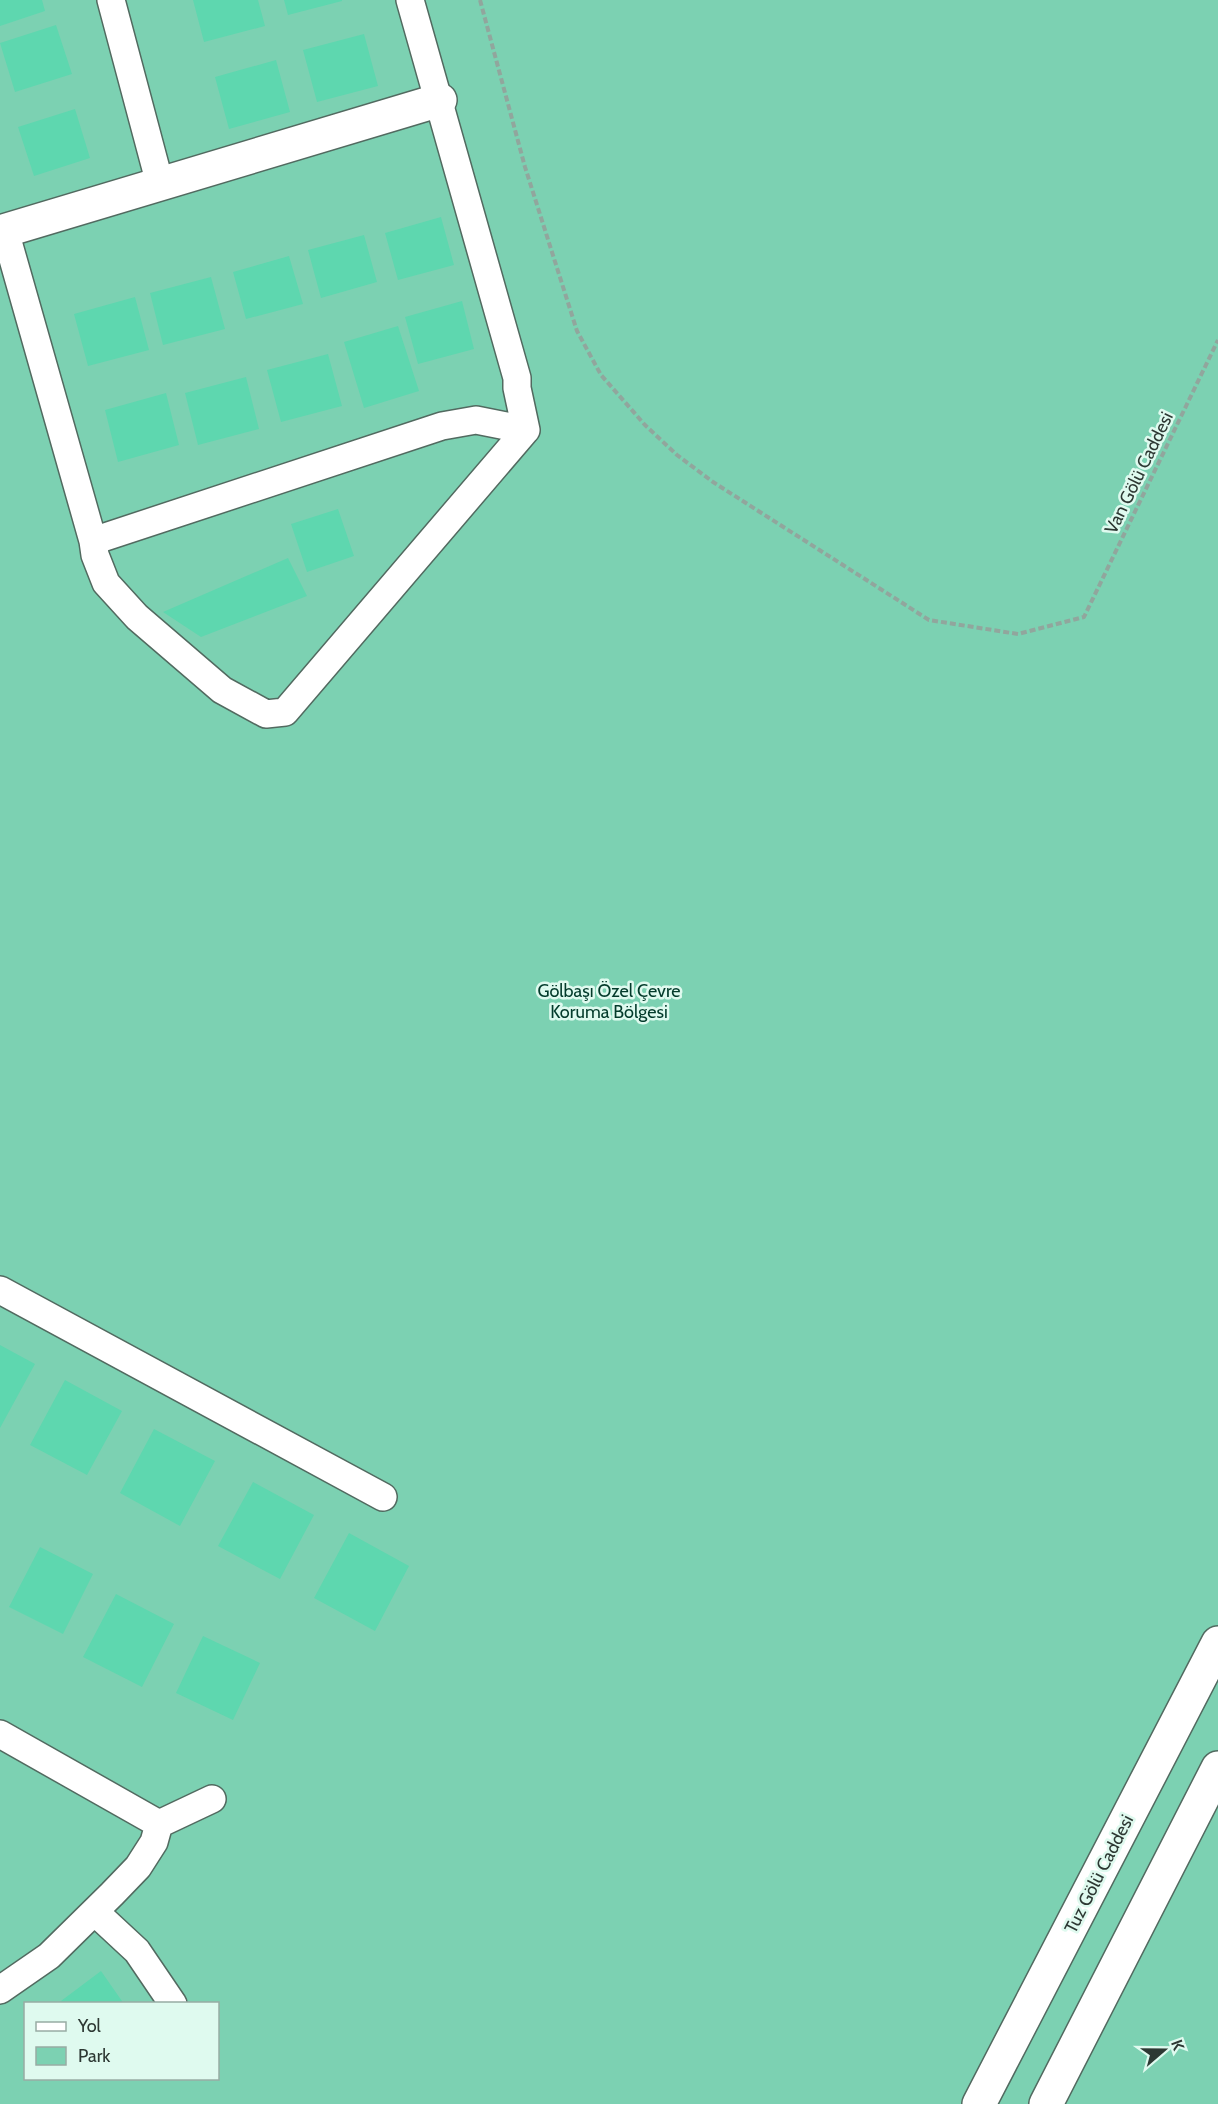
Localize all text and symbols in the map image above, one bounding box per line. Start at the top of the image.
street label: Van Gölü Caddesi [1100,408,1178,538]
park label: Gölbaşı Özel Çevre Koruma Bölgesi [537,980,681,1023]
street label: Tuz Gölü Caddesi [1060,1811,1138,1937]
legend [24,2002,219,2080]
text: Yol [77,2015,102,2037]
north arrow [1134,2020,1194,2080]
text: K [1167,2037,1188,2053]
text: Park [78,2045,111,2067]

